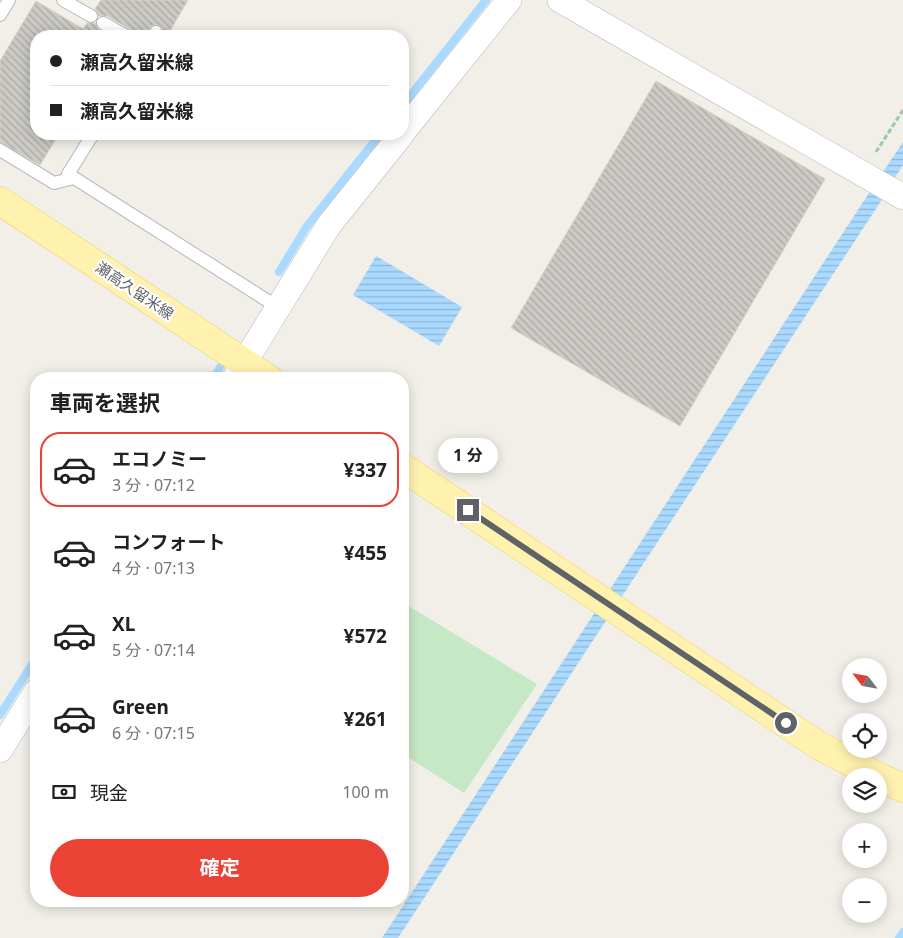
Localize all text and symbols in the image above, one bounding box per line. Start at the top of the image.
text: 瀬高久留米線 [80,49,194,75]
text: 瀬高久留米線 [80,98,194,124]
street label: 瀬高久留米線 [92,257,178,323]
text: 車両を選択 [50,387,160,417]
callout: 1 分 [438,438,498,472]
text: 1 分 [453,444,483,466]
text: エコノミー [112,446,207,472]
icon: car [52,447,97,492]
text: ¥337 [344,457,387,483]
text: 3 分 · 07:12 [112,474,195,496]
route end [457,499,479,521]
text: コンフォート [112,529,225,555]
icon: car [52,530,97,575]
text: ¥455 [344,540,387,566]
text: 4 分 · 07:13 [112,557,195,579]
text: XL [112,611,135,637]
icon: car [52,613,97,658]
text: ¥572 [344,623,387,649]
text: 5 分 · 07:14 [112,639,195,661]
north arrow [842,658,888,702]
map controls [842,658,887,923]
text: Green [112,694,169,720]
icon: car [52,696,97,741]
text: ¥261 [344,706,387,732]
route start [775,712,797,734]
button: locate [842,713,887,758]
text: 6 分 · 07:15 [112,722,195,744]
button: layers [842,768,887,813]
icon: cash [50,778,78,806]
text: 現金 [90,780,128,806]
text: 100 m [342,781,389,803]
button: + [842,823,887,868]
button: 確定 [50,839,389,897]
button: − [842,878,887,923]

